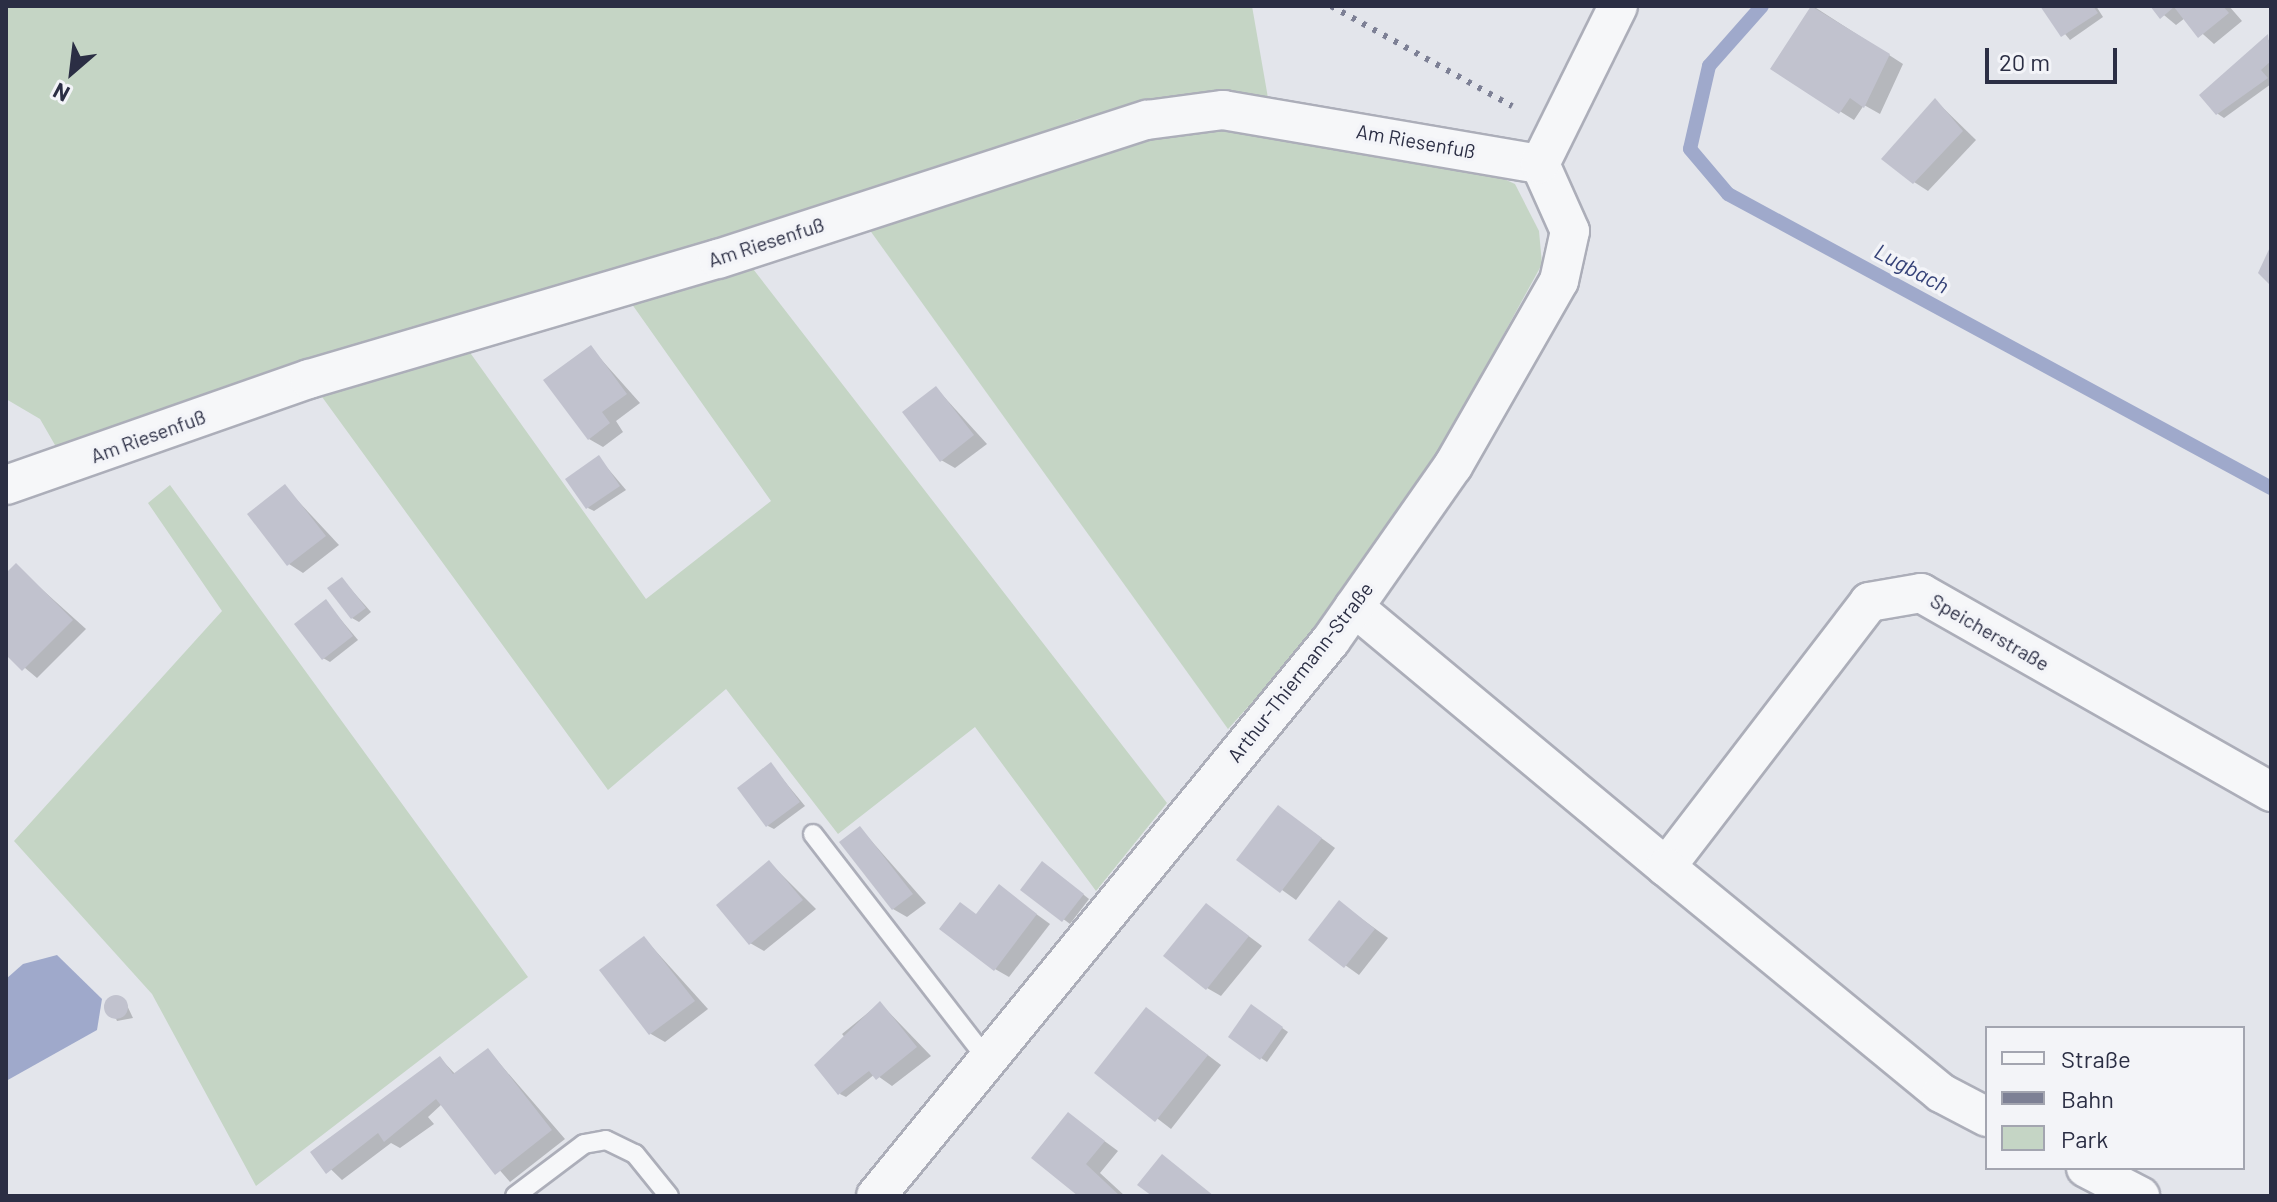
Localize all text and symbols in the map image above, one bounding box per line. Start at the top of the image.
north arrow [32,32,112,112]
scale bar [1989,32,2121,82]
text: 20 m [1999,47,2050,76]
text: N [48,78,73,108]
street label: Am Riesenfuß [1355,119,1477,163]
street label: Am Riesenfuß [705,212,827,272]
water label: Lugbach [1870,237,1954,299]
street label: Am Riesenfuß [87,404,209,468]
street label: Arthur-Thiermann-Straße [1222,577,1378,767]
street label: Speicherstraße [1926,588,2054,676]
legend [1985,1026,2245,1170]
text: Straße [2061,1044,2131,1073]
text: Bahn [2061,1084,2114,1113]
text: Park [2061,1124,2108,1153]

